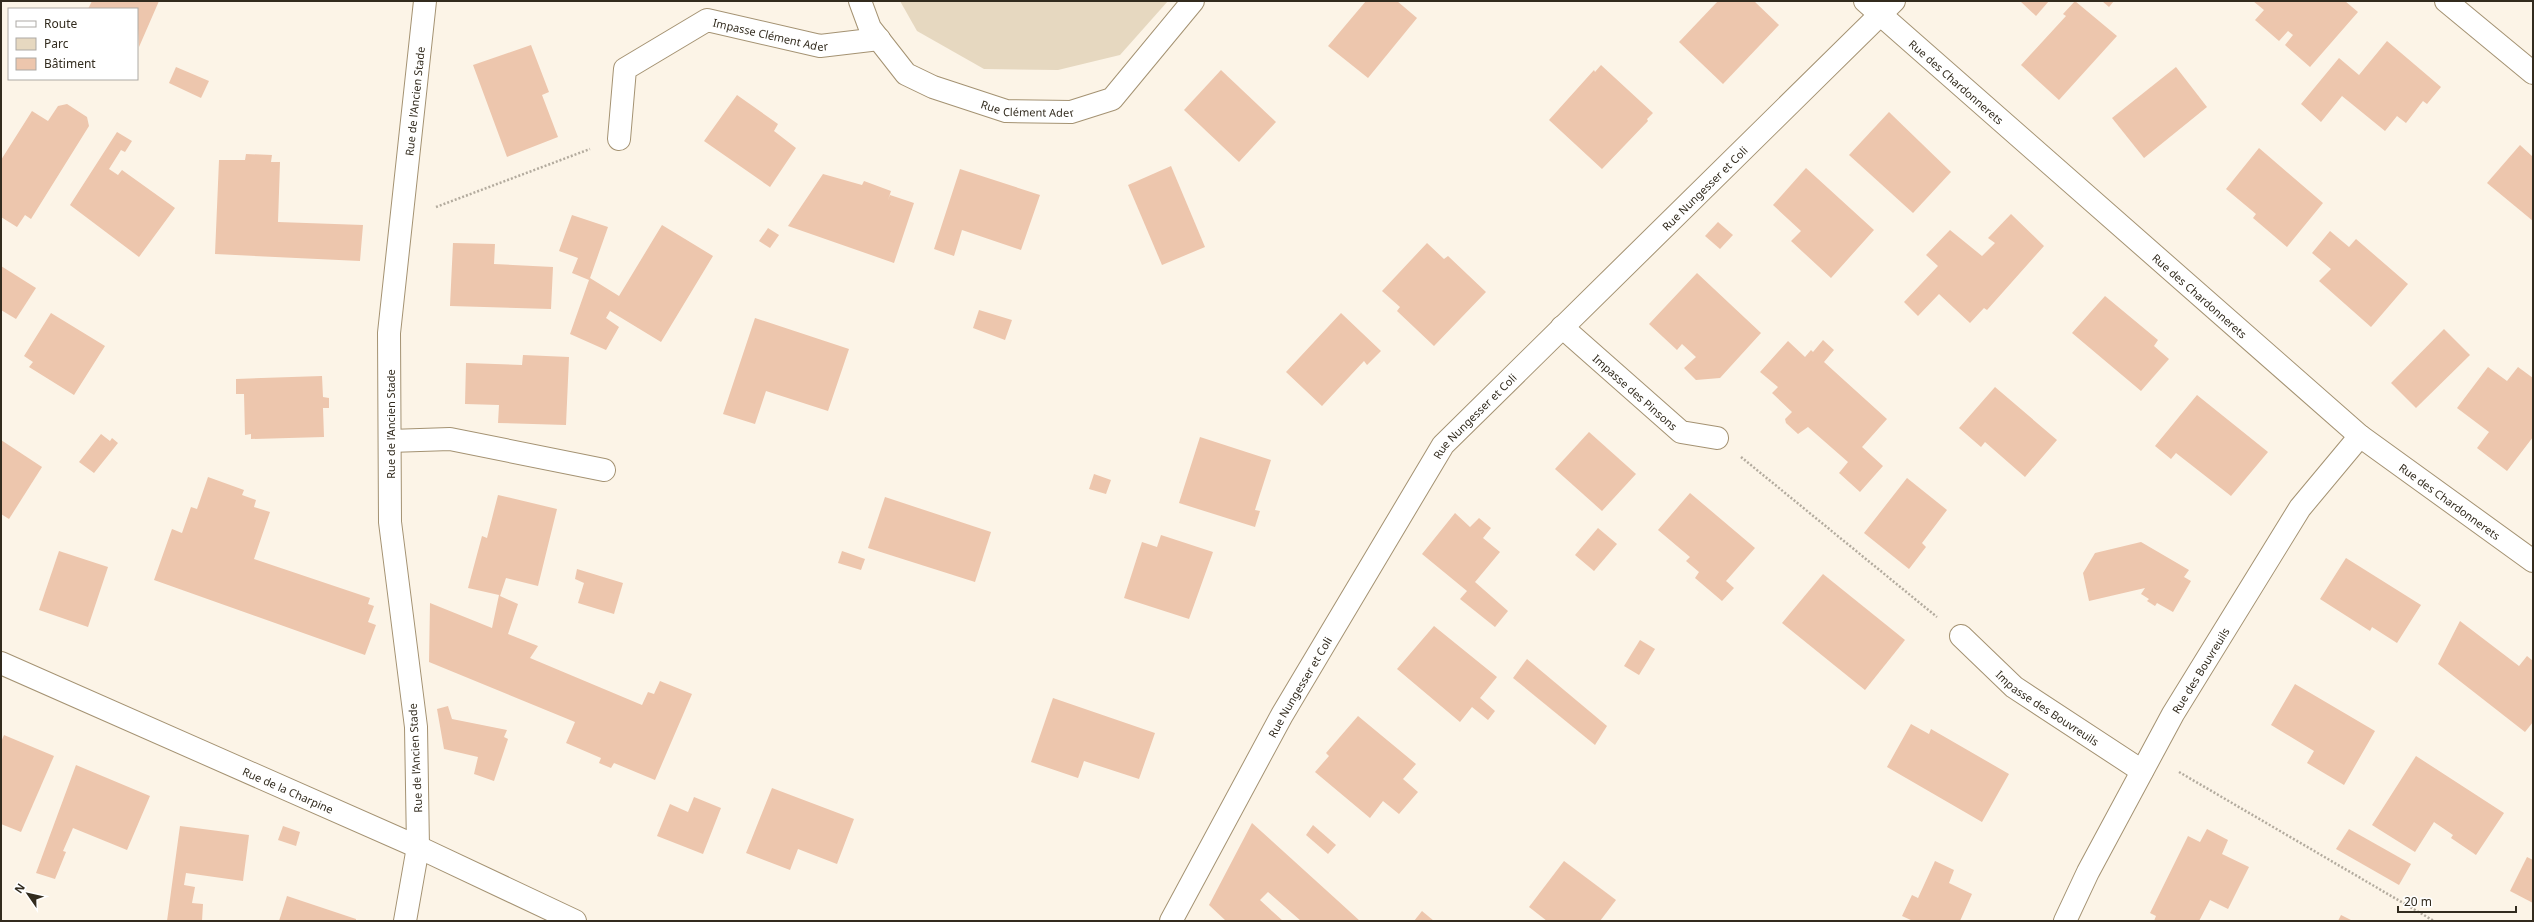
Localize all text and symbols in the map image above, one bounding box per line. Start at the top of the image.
legend [8,8,138,80]
street label: Impasse Clément Ader [712,14,829,54]
text: Route [44,15,77,32]
text: Parc [44,35,69,52]
street label: Rue des Chardonnerets [1906,36,2007,127]
street label: Rue de l’Ancien Stade [401,46,428,156]
text: Bâtiment [44,55,96,72]
street label: Rue Clément Ader [979,96,1076,120]
street label: Rue Nungesser et Coli [1658,142,1750,233]
street label: Rue des Chardonnerets [2150,250,2251,341]
street label: Impasse des Pinsons [1590,350,1681,433]
street label: Rue de l’Ancien Stade [383,369,398,479]
street label: Rue Nungesser et Coli [1429,370,1519,461]
street label: Rue des Chardonnerets [2396,459,2504,543]
street label: Rue des Bouvreuils [2168,624,2232,716]
street label: Rue Nungesser et Coli [1264,634,1335,740]
street label: Impasse des Bouvreuils [1993,667,2102,748]
street label: Rue de l’Ancien Stade [405,703,425,813]
street label: Rue de la Charpine [241,763,336,816]
north arrow [8,874,48,914]
text: N [11,880,28,896]
scale bar [2398,888,2516,914]
text: 20 m [2404,893,2432,910]

